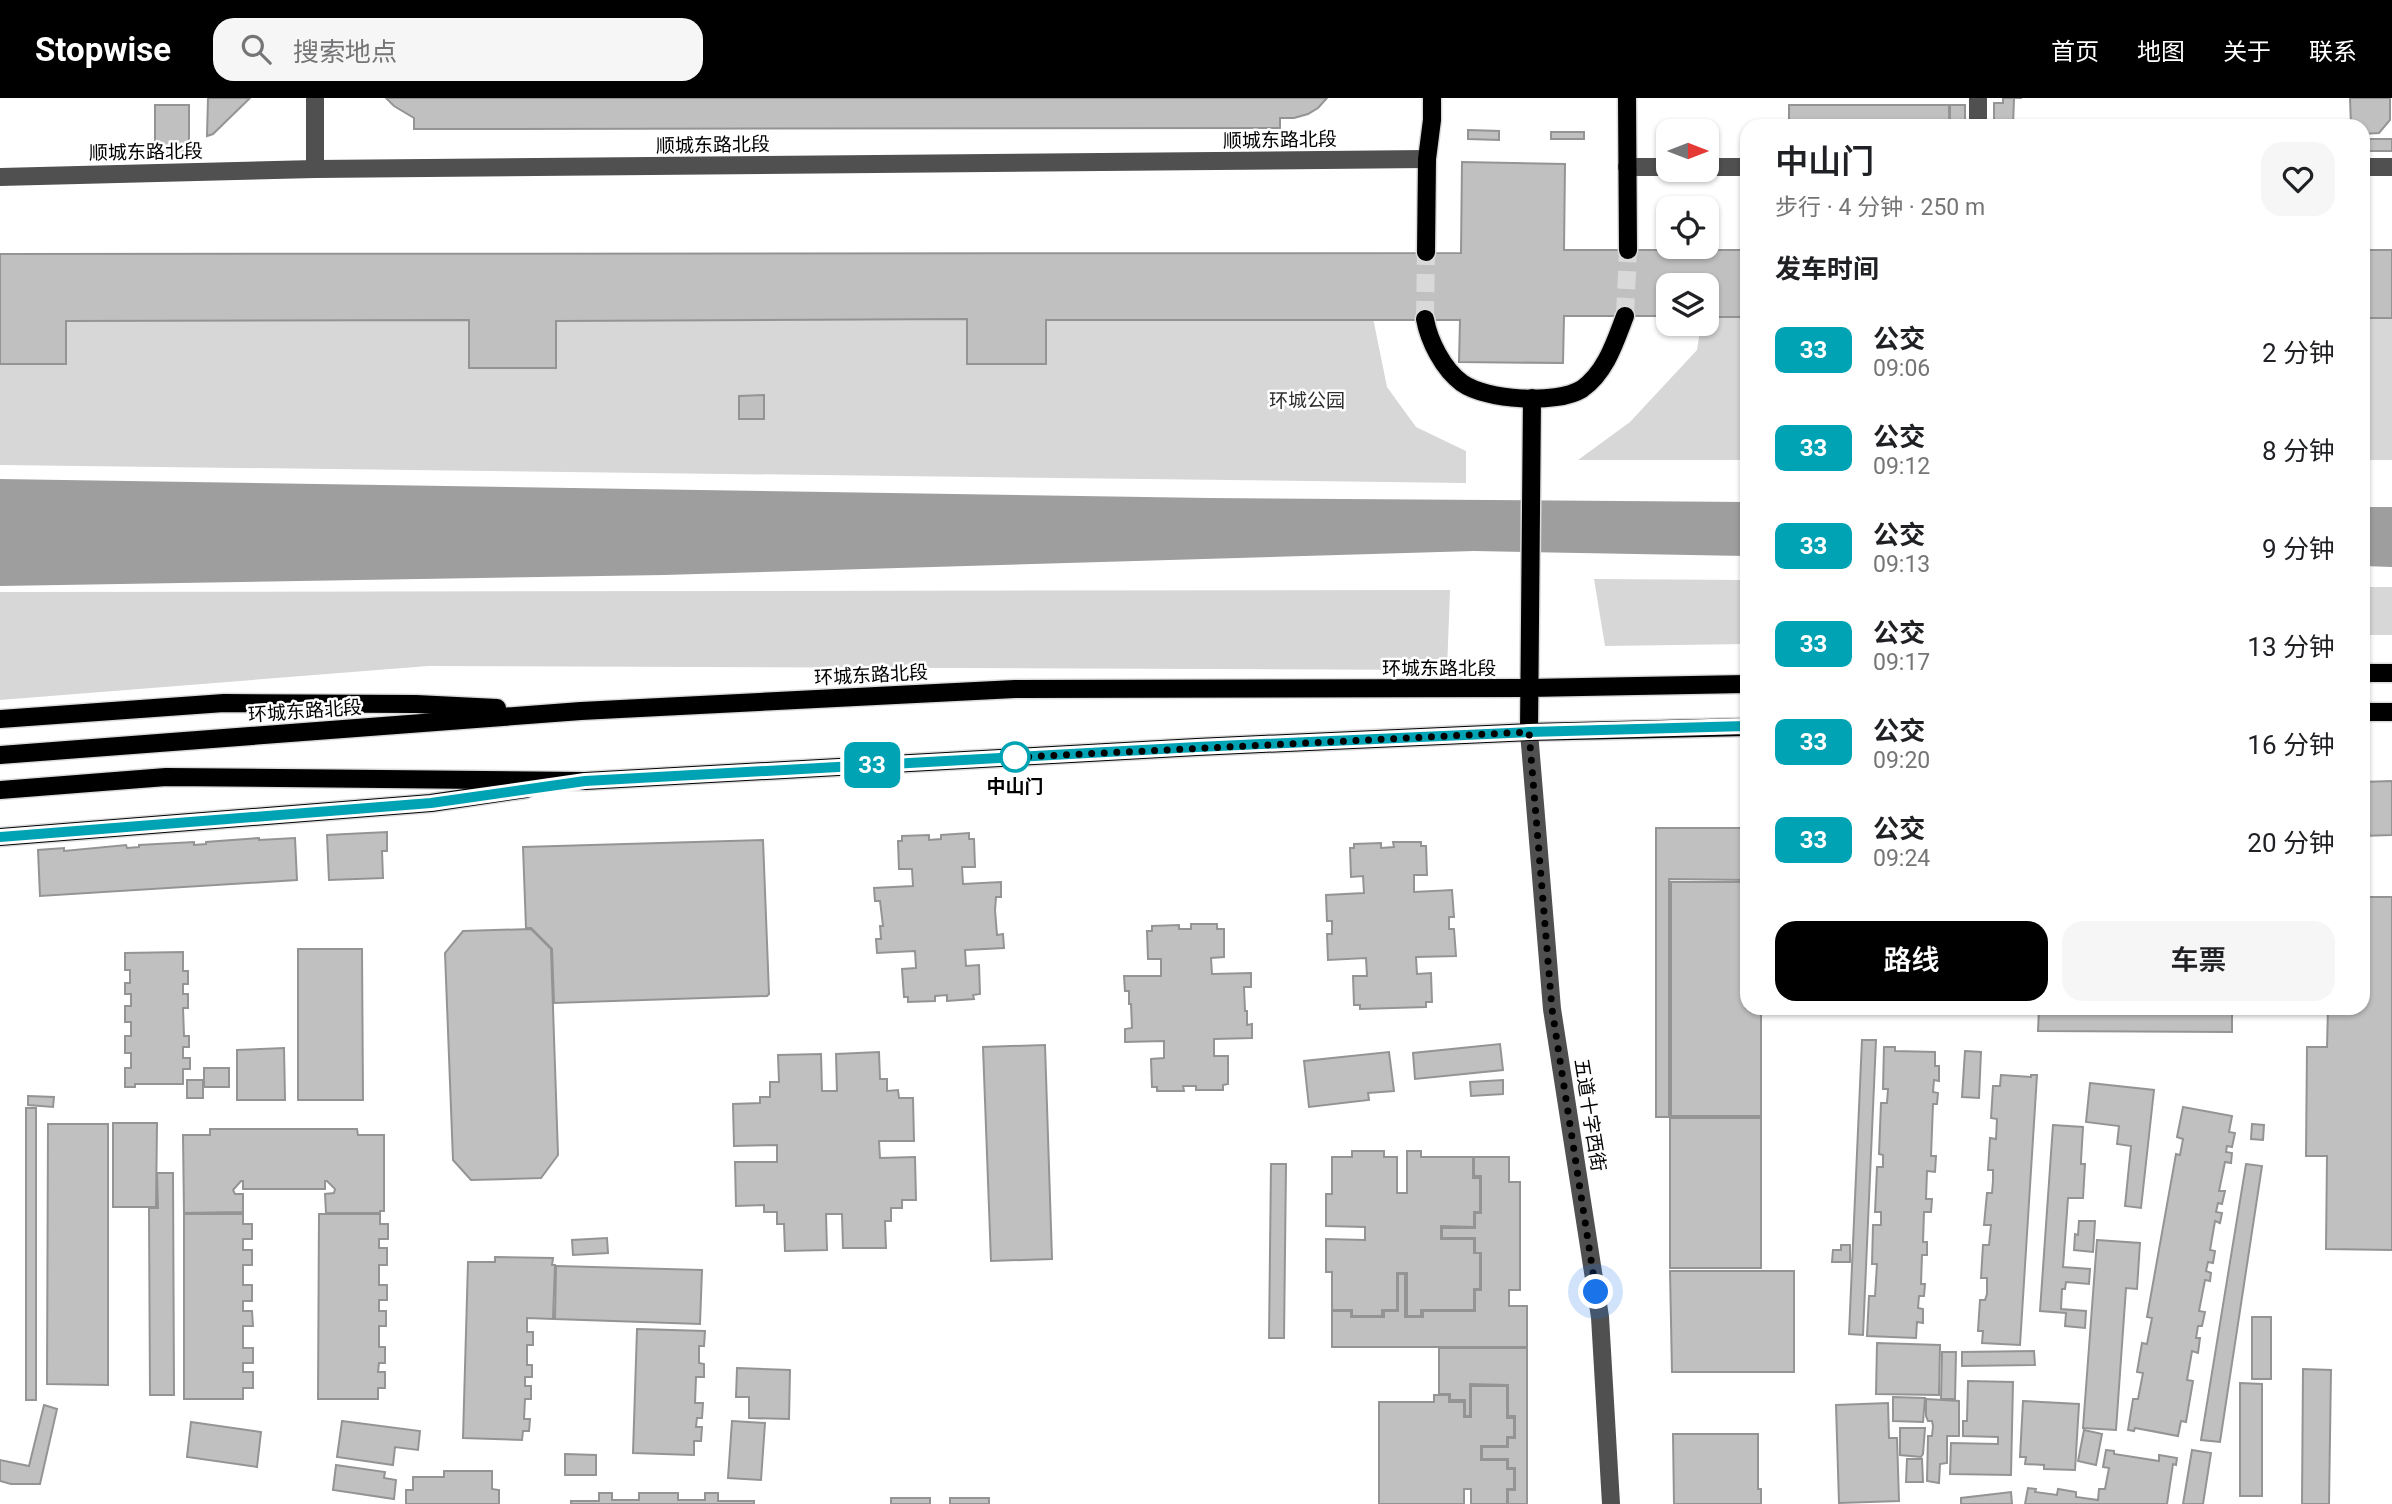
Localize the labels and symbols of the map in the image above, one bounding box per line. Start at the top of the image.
north arrow [1656,119,1718,182]
street label: 顺城东路北段 [1223,128,1337,152]
street label: 顺城东路北段 [656,133,770,157]
street label: 顺城东路北段 [89,140,203,164]
park label: 环城公园 [1269,389,1345,412]
street label: 环城东路北段 [1382,657,1496,680]
street label: 环城东路北段 [813,661,929,689]
street label: 环城东路北段 [247,696,363,726]
line badge: 33 [840,742,903,788]
marker: 中山门 [1000,742,1030,772]
place label: 中山门 [986,775,1044,798]
street label: 五道十字西街 [1570,1057,1610,1173]
your location [1578,1274,1613,1309]

